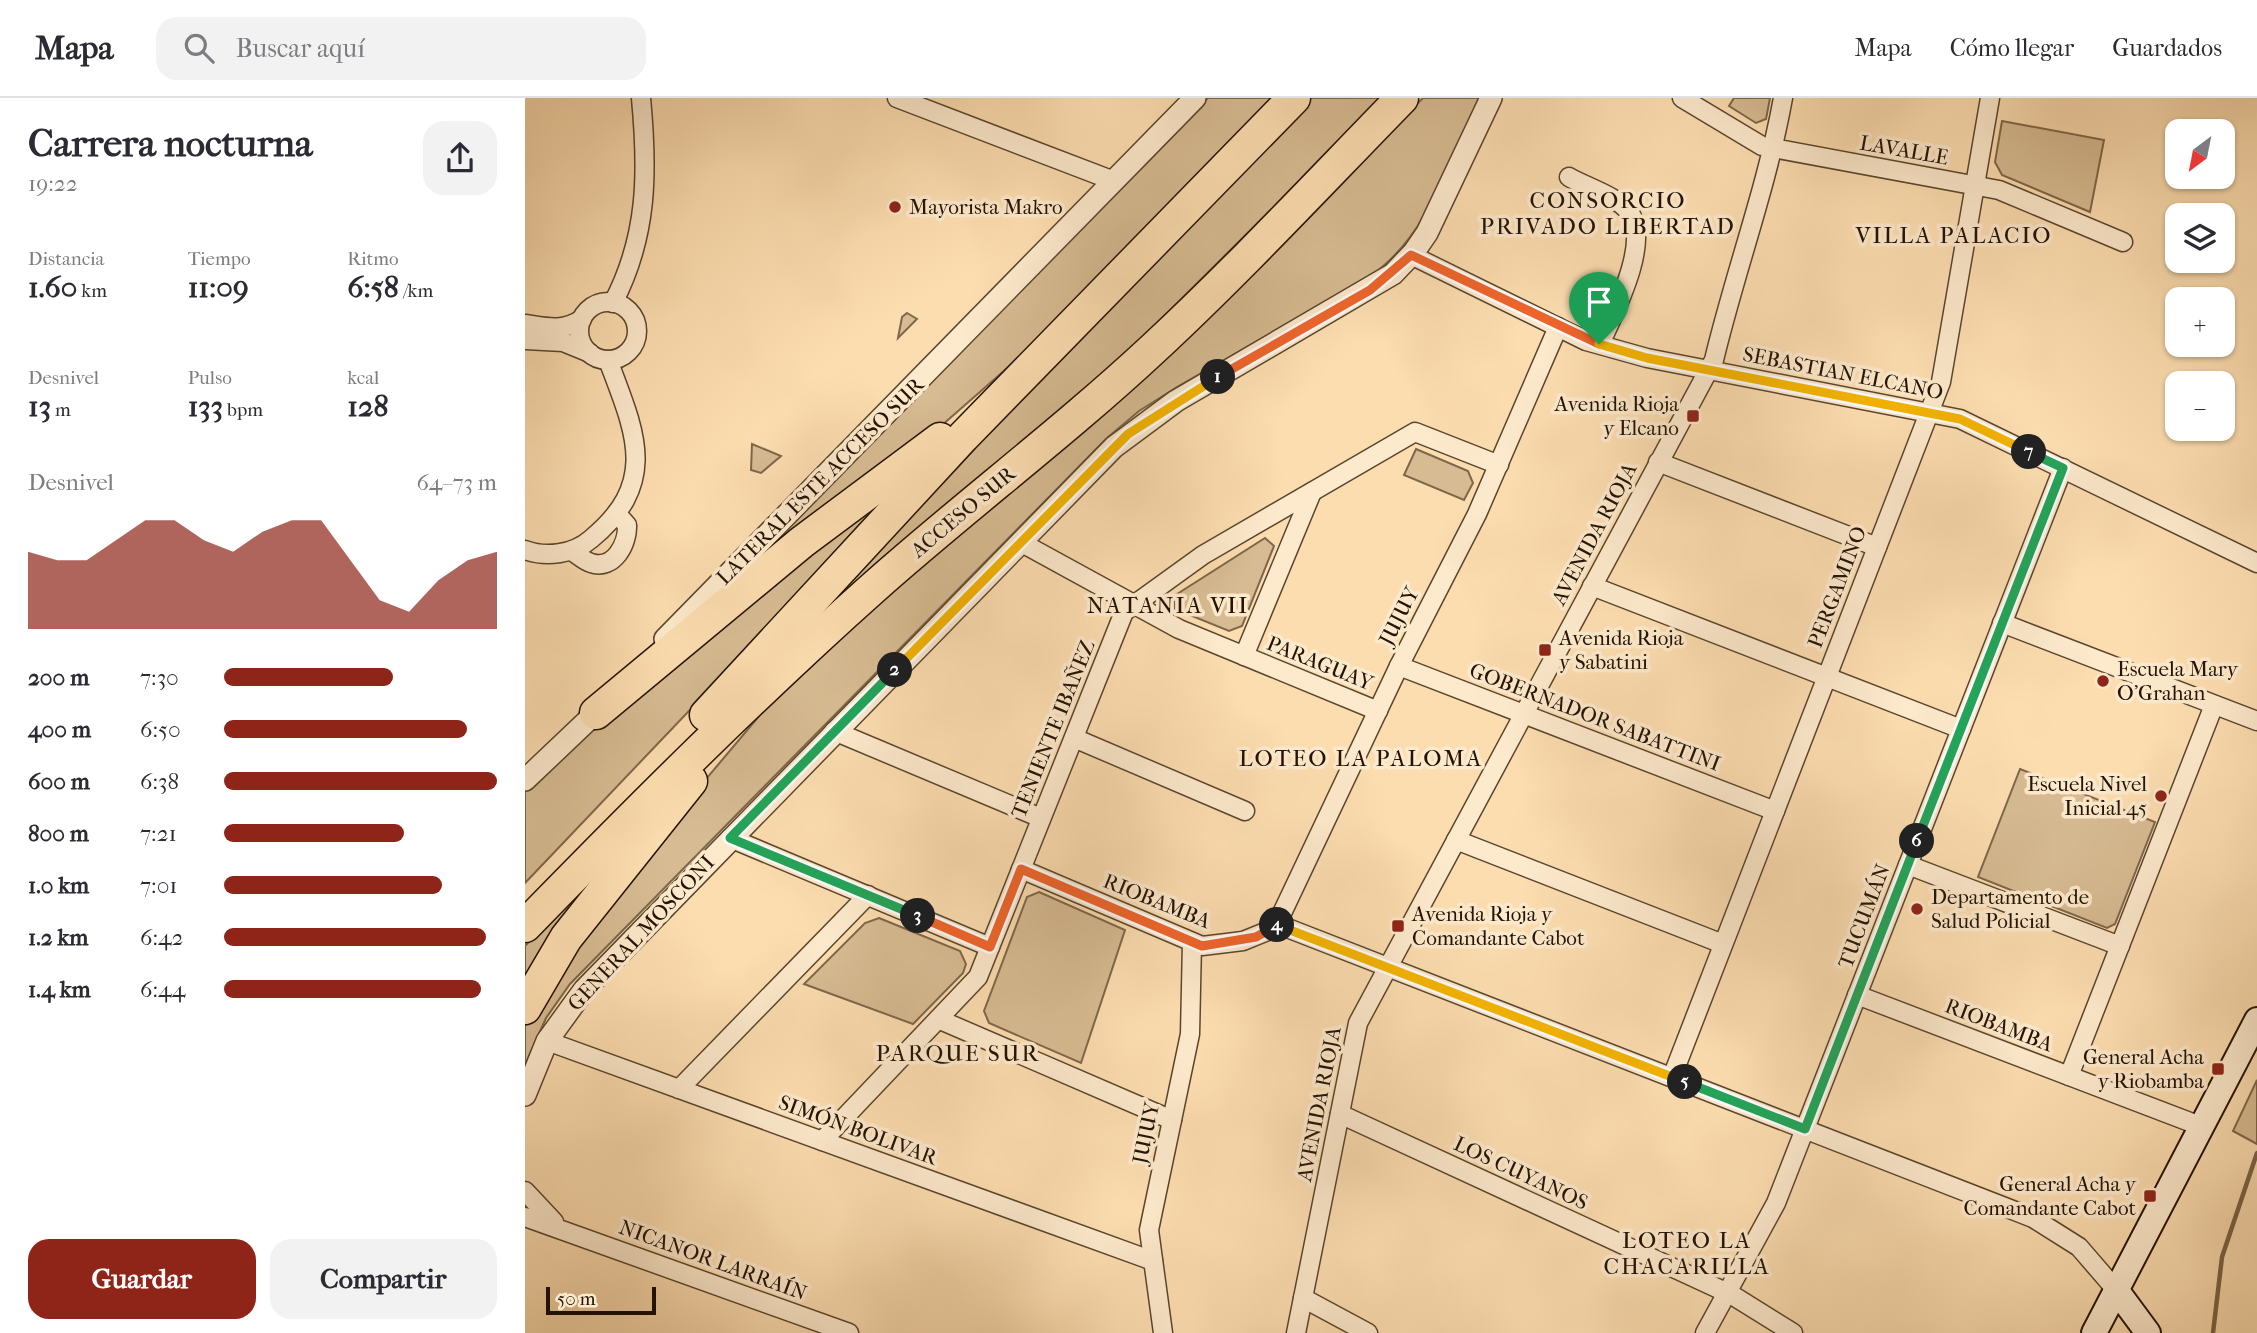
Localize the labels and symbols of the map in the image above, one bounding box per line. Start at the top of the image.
north arrow [2165,119,2235,189]
street label: LAVALLE [1858,130,1950,170]
district label: CONSORCIO PRIVADO LIBERTAD [1480,187,1736,240]
place label: Mayorista Makro [909,195,1063,219]
marker: Mayorista Makro [887,199,903,215]
district label: VILLA PALACIO [1855,222,2052,249]
pin [1569,272,1629,344]
street label: SEBASTIAN ELCANO [1741,342,1945,404]
pin: 1 [1201,360,1235,394]
street label: LATERAL ESTE ACCESO SUR [712,372,929,589]
place label: Avenida Rioja y Elcano [1554,392,1679,440]
marker: Avenida Rioja y Elcano [1685,408,1701,424]
pin: 7 [2011,434,2047,470]
street label: AVENIDA RIOJA [1546,459,1642,610]
street label: ACCESO SUR [905,461,1021,563]
street label: PERGAMINO [1803,523,1871,651]
street label: JUJUY [1373,582,1424,651]
district label: NATANIA VII [1087,592,1249,619]
place label: Avenida Rioja y Sabatini [1558,626,1684,674]
street label: PARAGUAY [1263,631,1377,695]
street label: TENIENTE IBAÑEZ [1006,637,1100,821]
marker: Avenida Rioja y Sabatini [1537,642,1553,658]
pin: 2 [877,652,913,688]
place label: Escuela Mary O'Grahan [2117,657,2239,705]
street label: GOBERNADOR SABATTINI [1466,658,1724,776]
marker: Escuela Mary O'Grahan [2095,673,2111,689]
district label: LOTEO LA PALOMA [1239,745,1483,772]
place label: Escuela Nivel Inicial 45 [2027,772,2147,820]
marker: Escuela Nivel Inicial 45 [2153,788,2169,804]
pin: 6 [1899,824,1935,858]
street label: GENERAL MOSCONI [563,850,719,1016]
street label: TUCUMÁN [1833,861,1895,971]
street label: RIOBAMBA [1100,869,1214,933]
place label: Departamento de Salud Policial [1931,885,2089,933]
pin: 3 [901,898,935,934]
marker: Departamento de Salud Policial [1909,901,1925,917]
place label: Avenida Rioja y Comandante Cabot [1411,902,1585,950]
pin: 4 [1259,908,1295,942]
marker: Avenida Rioja y Comandante Cabot [1390,918,1406,934]
street label: RIOBAMBA [1942,993,2057,1057]
street label: AVENIDA RIOJA [1292,1024,1346,1185]
district label: PARQUE SUR [876,1040,1040,1067]
place label: General Acha y Riobamba [2083,1045,2204,1093]
marker: General Acha y Riobamba [2210,1061,2226,1077]
pin: 5 [1667,1065,1703,1100]
street label: SIMÓN BOLIVAR [775,1089,942,1170]
street label: JUJUY [1127,1099,1164,1168]
street label: LOS CUYANOS [1450,1131,1592,1215]
place label: General Acha y Comandante Cabot [1964,1172,2137,1220]
marker: General Acha y Comandante Cabot [2142,1188,2158,1204]
street label: NICANOR LARRAÍN [616,1215,810,1305]
district label: LOTEO LA CHACARILLA [1603,1227,1771,1280]
scale bar [546,1284,656,1316]

